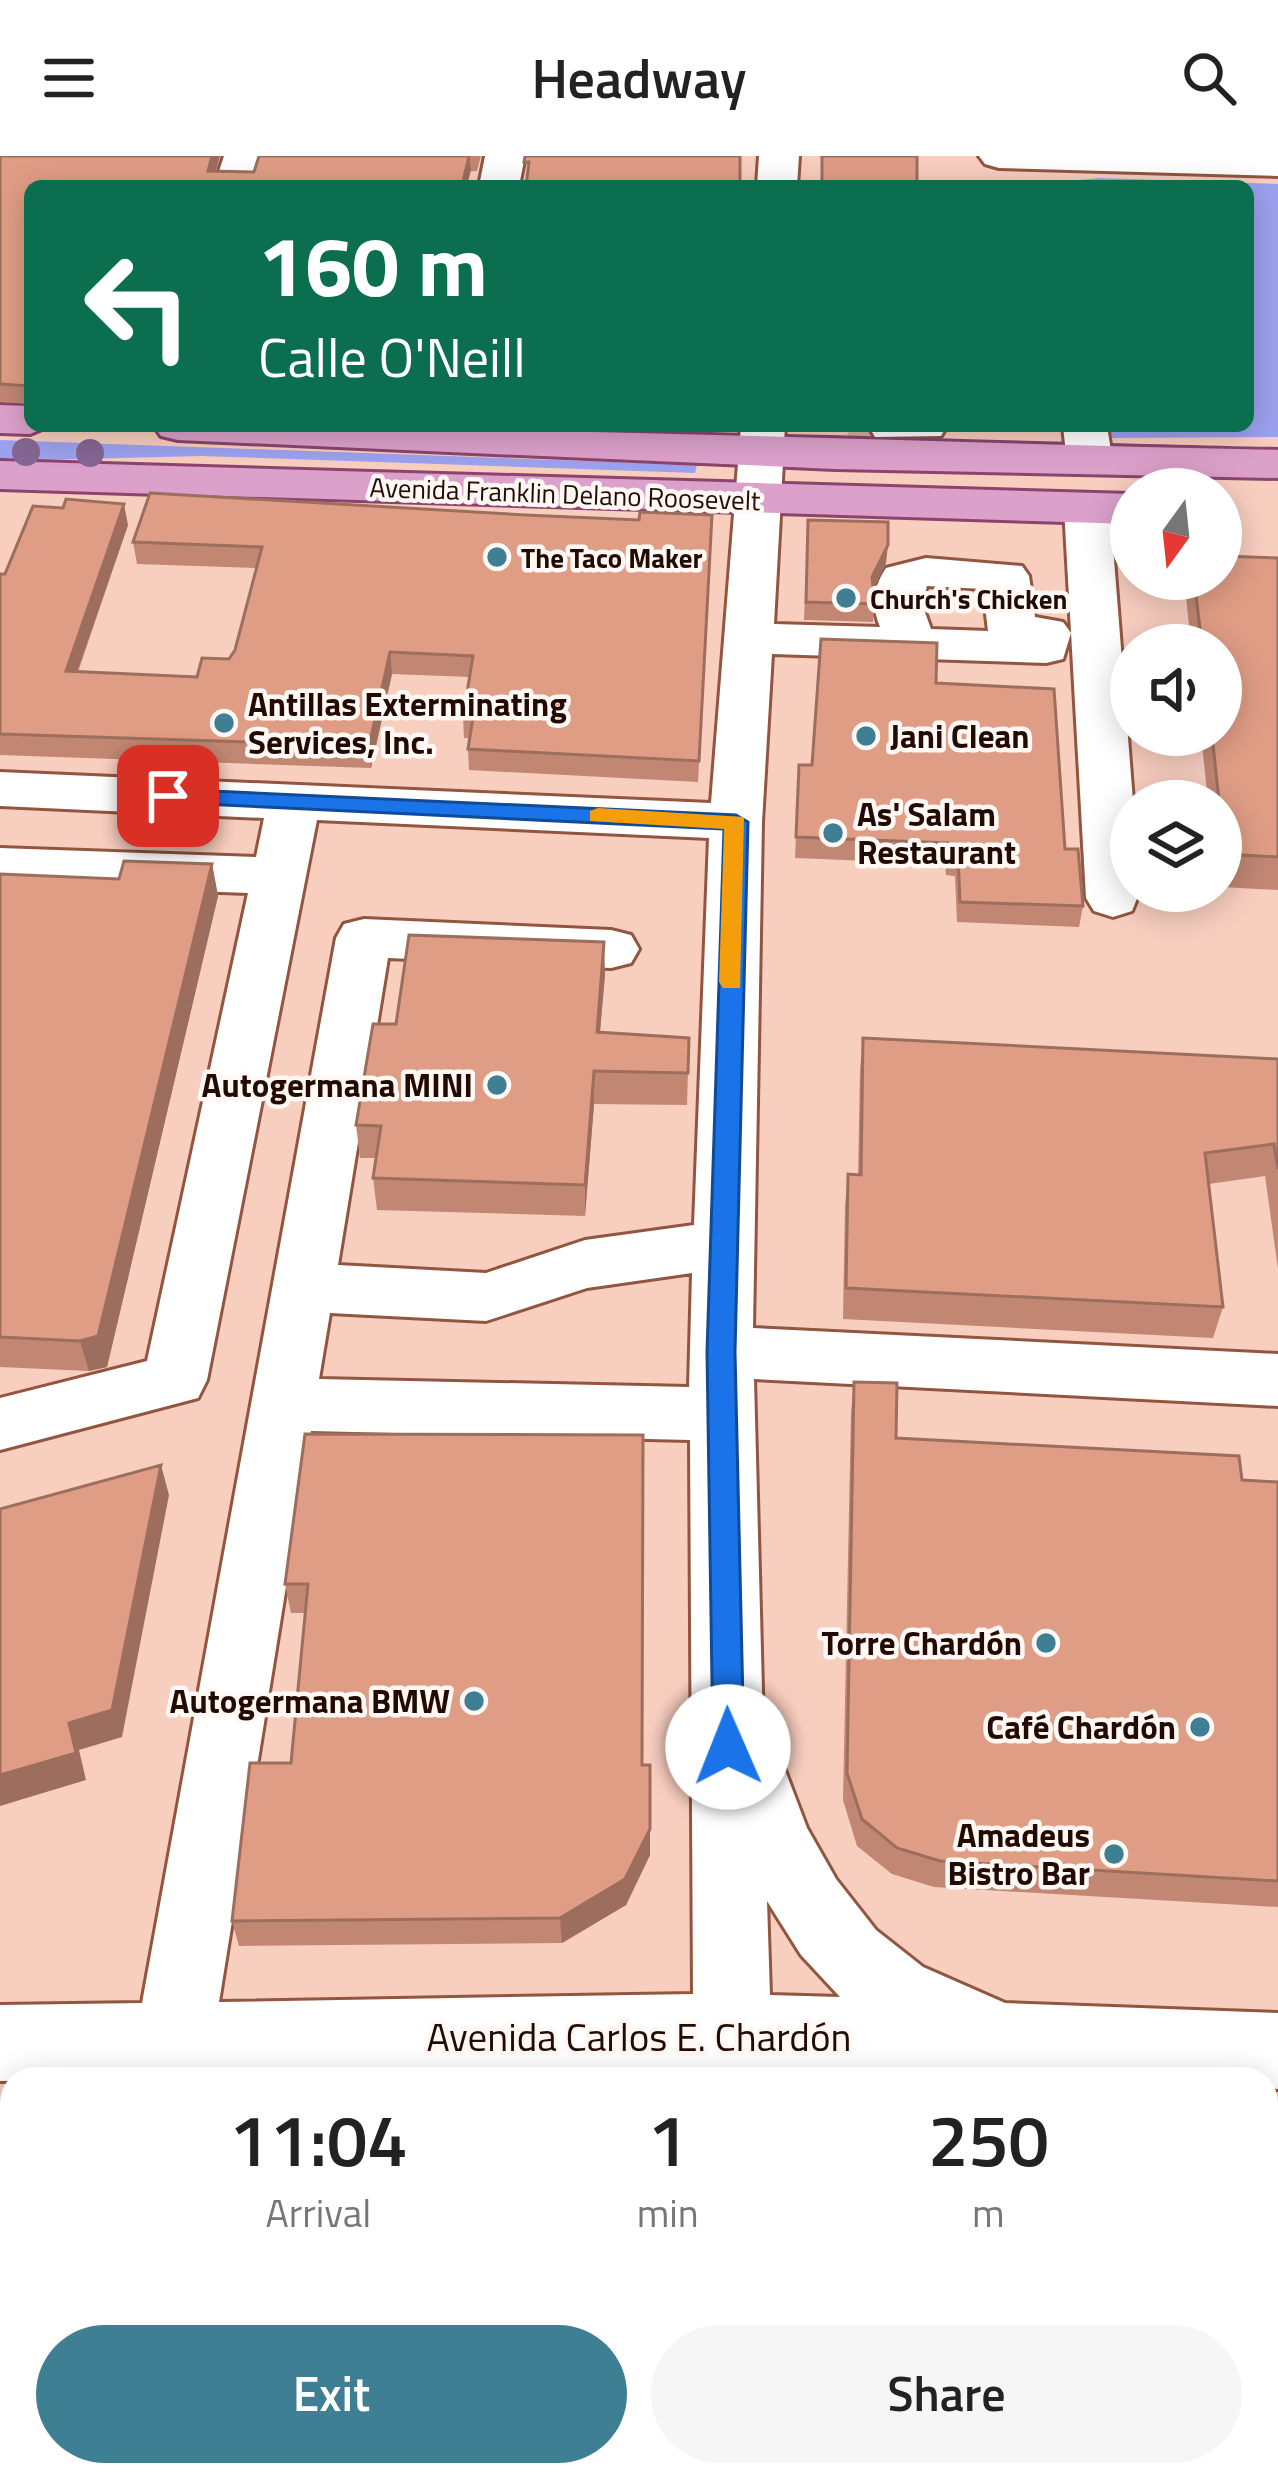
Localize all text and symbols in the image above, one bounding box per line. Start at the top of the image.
text: Headway [531,37,747,119]
icon: menu [36,45,102,111]
icon: search [1176,45,1242,111]
text: 160 m [258,201,488,329]
icon: left [60,228,216,384]
text: Calle O'Neill [258,316,526,398]
street label: Avenida Franklin Delano Roosevelt [369,466,762,520]
north arrow [1110,468,1242,600]
map controls [1110,468,1242,912]
place label: The Taco Maker [521,537,703,578]
marker: The Taco Maker [484,544,510,570]
place label: Church's Chicken [870,578,1067,619]
marker: Church's Chicken [833,585,859,611]
button: sound [1110,624,1242,756]
place label: Antillas Exterminating Services, Inc. [248,679,567,767]
marker: Antillas Exterminating Services, Inc. [211,710,237,736]
place label: Jani Clean [890,711,1030,761]
marker: Jani Clean [853,723,879,749]
pin [117,745,219,847]
icon: arrive [135,763,201,829]
button: layers [1110,780,1242,912]
place label: As' Salam Restaurant [857,789,1016,877]
marker: As' Salam Restaurant [820,820,846,846]
place label: Autogermana MINI [202,1060,473,1110]
marker: Autogermana MINI [484,1072,510,1098]
place label: Torre Chardón [821,1618,1022,1668]
marker: Torre Chardón [1033,1630,1059,1656]
place label: Autogermana BMW [170,1676,450,1726]
position arrow [665,1684,791,1810]
marker: Autogermana BMW [461,1688,487,1714]
place label: Café Chardón [986,1702,1176,1752]
marker: Café Chardón [1187,1714,1213,1740]
place label: Amadeus Bistro Bar [947,1810,1090,1898]
marker: Amadeus Bistro Bar [1101,1841,1127,1867]
street label: Avenida Carlos E. Chardón [427,2007,851,2066]
text: 11:04 [229,2084,408,2194]
text: 1 [648,2084,688,2194]
text: 250 [928,2084,1049,2194]
text: Arrival [265,2183,371,2242]
text: min [637,2183,699,2242]
text: m [972,2183,1005,2242]
button: Exit [36,2325,627,2463]
button: Share [651,2325,1242,2463]

